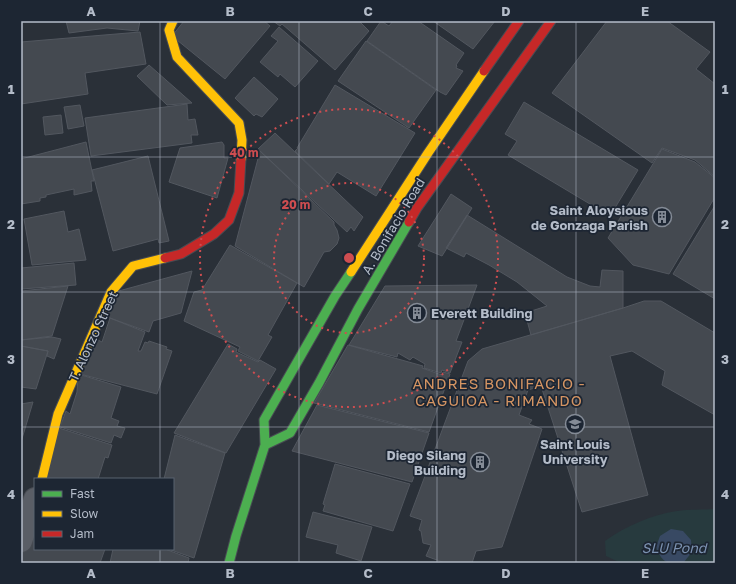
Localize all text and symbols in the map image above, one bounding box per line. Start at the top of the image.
text: A [86,3,96,19]
text: B [225,3,235,19]
text: C [363,3,373,19]
text: D [501,3,511,19]
text: E [641,3,649,19]
text: 1 [8,81,15,97]
text: 1 [722,81,729,97]
text: 40 m [230,145,258,160]
street label: A. Bonifacio Road [358,175,428,277]
text: 20 m [282,197,310,212]
place label: Saint Aloysious de Gonzaga Parish [531,202,648,233]
building icon: Saint Aloysious de Gonzaga Parish [651,206,673,228]
text: 2 [7,216,15,232]
text: 2 [721,216,729,232]
centre of rings [342,251,356,265]
street label: T. Alonzo Street [65,288,121,384]
building icon: Everett Building [406,302,428,324]
place label: Everett Building [431,305,532,321]
text: 3 [7,351,15,367]
text: 3 [721,351,729,367]
district label: ANDRES BONIFACIO - CAGUIOA - RIMANDO [412,374,586,409]
school or university icon: Saint Louis University [564,413,586,435]
place label: Saint Louis University [540,436,610,467]
place label: Diego Silang Building [386,447,466,478]
building icon: Diego Silang Building [469,451,491,473]
legend [34,478,174,550]
text: 4 [7,486,15,502]
text: Fast [70,486,95,501]
text: 4 [721,486,729,502]
text: Slow [70,506,98,521]
text: Jam [70,526,94,541]
water label: SLU Pond [642,539,708,556]
text: A [86,565,96,581]
text: B [225,565,235,581]
text: C [363,565,373,581]
text: D [501,565,511,581]
text: E [641,565,649,581]

